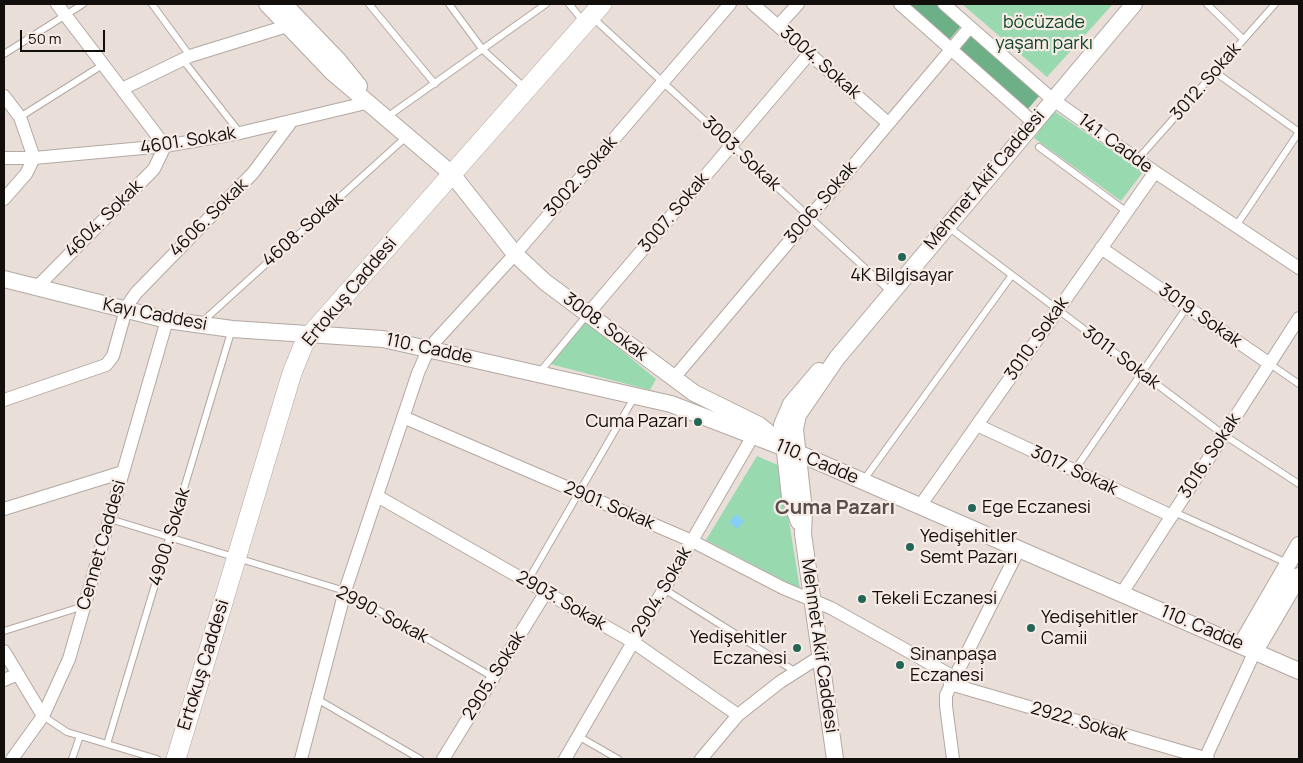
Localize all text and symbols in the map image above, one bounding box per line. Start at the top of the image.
park label: böcüzade yaşam parkı [995,12,1093,54]
scale bar [22,20,108,52]
street label: 3004. Sokak [775,22,865,104]
text: 50 m [28,28,62,49]
street label: 3012. Sokak [1166,39,1246,125]
street label: Mehmet Akif Caddesi [920,106,1050,254]
street label: 141. Cadde [1074,110,1156,178]
street label: 3003. Sokak [697,112,785,196]
street label: 4601. Sokak [138,123,238,159]
street label: 3002. Sokak [540,132,622,222]
street label: 3006. Sokak [780,157,862,249]
street label: 3007. Sokak [634,169,714,257]
street label: 4606. Sokak [165,174,253,262]
street label: 4604. Sokak [61,176,147,262]
street label: 4608. Sokak [258,188,348,272]
street label: Ertokuş Caddesi [298,233,402,351]
marker: 4K Bilgisayar [896,251,908,263]
place label: 4K Bilgisayar [850,265,954,287]
street label: 3019. Sokak [1154,279,1246,353]
street label: 3008. Sokak [559,288,651,366]
street label: 3010. Sokak [1000,293,1074,385]
street label: Kayı Caddesi [101,294,209,336]
street label: 3011. Sokak [1078,322,1164,394]
street label: 110. Cadde [384,329,474,369]
street label: 3016. Sokak [1175,409,1245,503]
place label: Cuma Pazarı [585,411,688,433]
marker: Cuma Pazarı [692,416,704,428]
street label: 110. Cadde [772,435,862,489]
street label: 3017. Sokak [1027,441,1121,501]
street label: 2901. Sokak [560,477,658,535]
street label: Cennet Caddesi [73,478,131,612]
street label: 4900. Sokak [145,485,195,589]
district label: Cuma Pazarı [775,496,895,520]
place label: Ege Eczanesi [982,497,1091,519]
marker: Ege Eczanesi [966,502,978,514]
place label: Yedişehitler Semt Pazarı [920,526,1018,568]
marker: Yedişehitler Semt Pazarı [904,541,916,553]
street label: 2904. Sokak [628,543,696,641]
street label: Mehmet Akif Caddesi [796,557,842,735]
street label: 2903. Sokak [512,567,610,635]
street label: 2990. Sokak [332,582,432,648]
place label: Tekeli Eczanesi [872,588,997,610]
marker: Tekeli Eczanesi [856,593,868,605]
street label: Ertokuş Caddesi [174,597,234,733]
street label: 110. Cadde [1157,601,1247,655]
place label: Yedişehitler Camii [1041,607,1138,650]
marker: Yedişehitler Camii [1025,622,1037,634]
place label: Yedişehitler Eczanesi [690,627,787,670]
street label: 2905. Sokak [458,628,530,724]
marker: Yedişehitler Eczanesi [791,642,803,654]
place label: Sinanpaşa Eczanesi [910,644,997,686]
marker: Sinanpaşa Eczanesi [894,659,906,671]
street label: 2922. Sokak [1028,698,1130,746]

